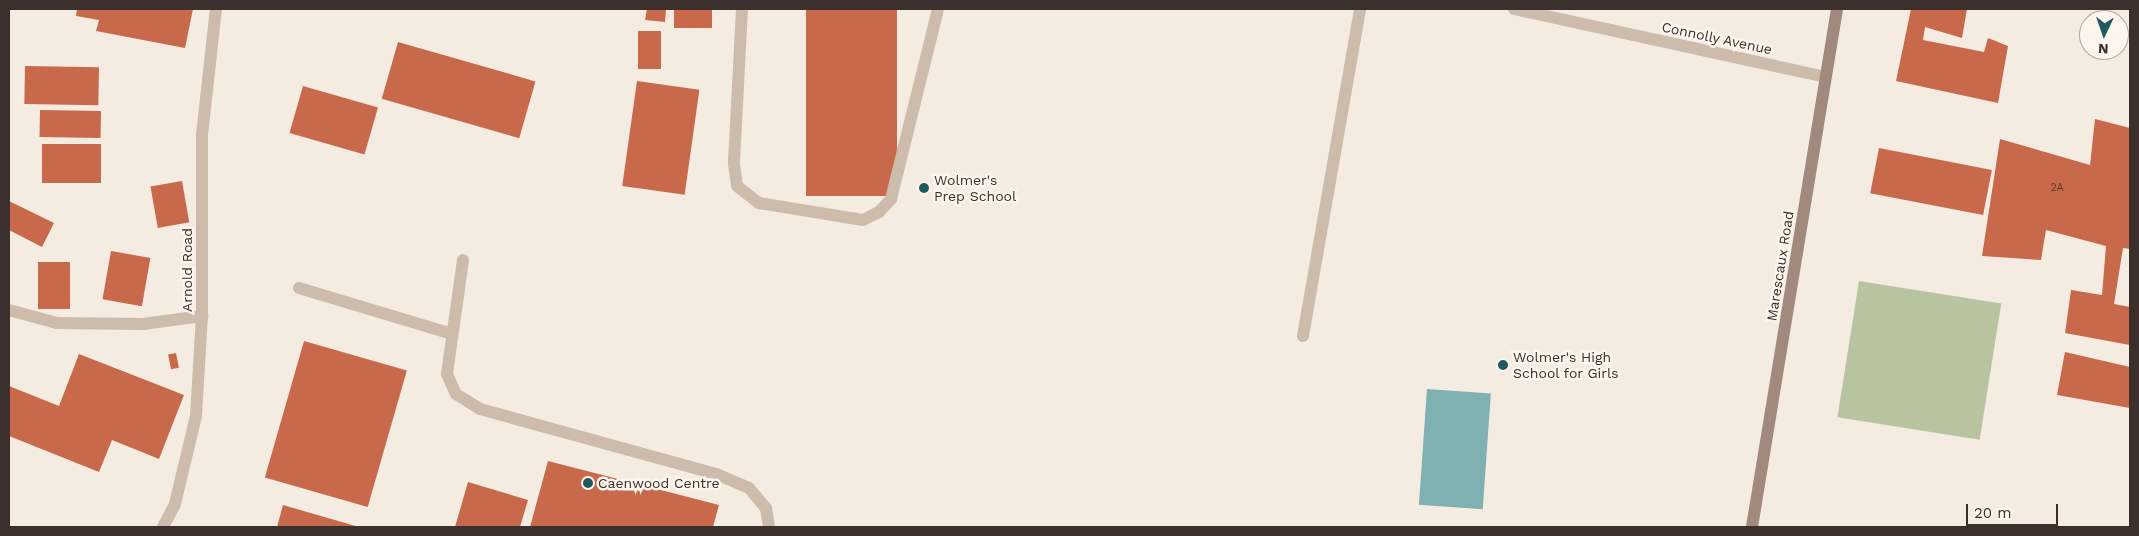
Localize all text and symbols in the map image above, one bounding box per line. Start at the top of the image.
north arrow [2079,10,2129,60]
street label: Connolly Avenue [1660,18,1774,58]
text: N [2098,41,2109,57]
place label: Wolmer's Prep School [934,172,1016,204]
house number: 2A [2050,181,2064,195]
marker: Wolmer's Prep School [918,182,930,194]
street label: Marescaux Road [1763,210,1797,322]
street label: Arnold Road [179,228,195,312]
place label: Wolmer's High School for Girls [1513,349,1620,382]
marker: Wolmer's High School for Girls [1497,359,1509,371]
place label: Caenwood Centre [598,475,720,491]
marker: Caenwood Centre [582,477,594,489]
scale bar [1969,494,2062,526]
text: 20 m [1974,504,2012,522]

